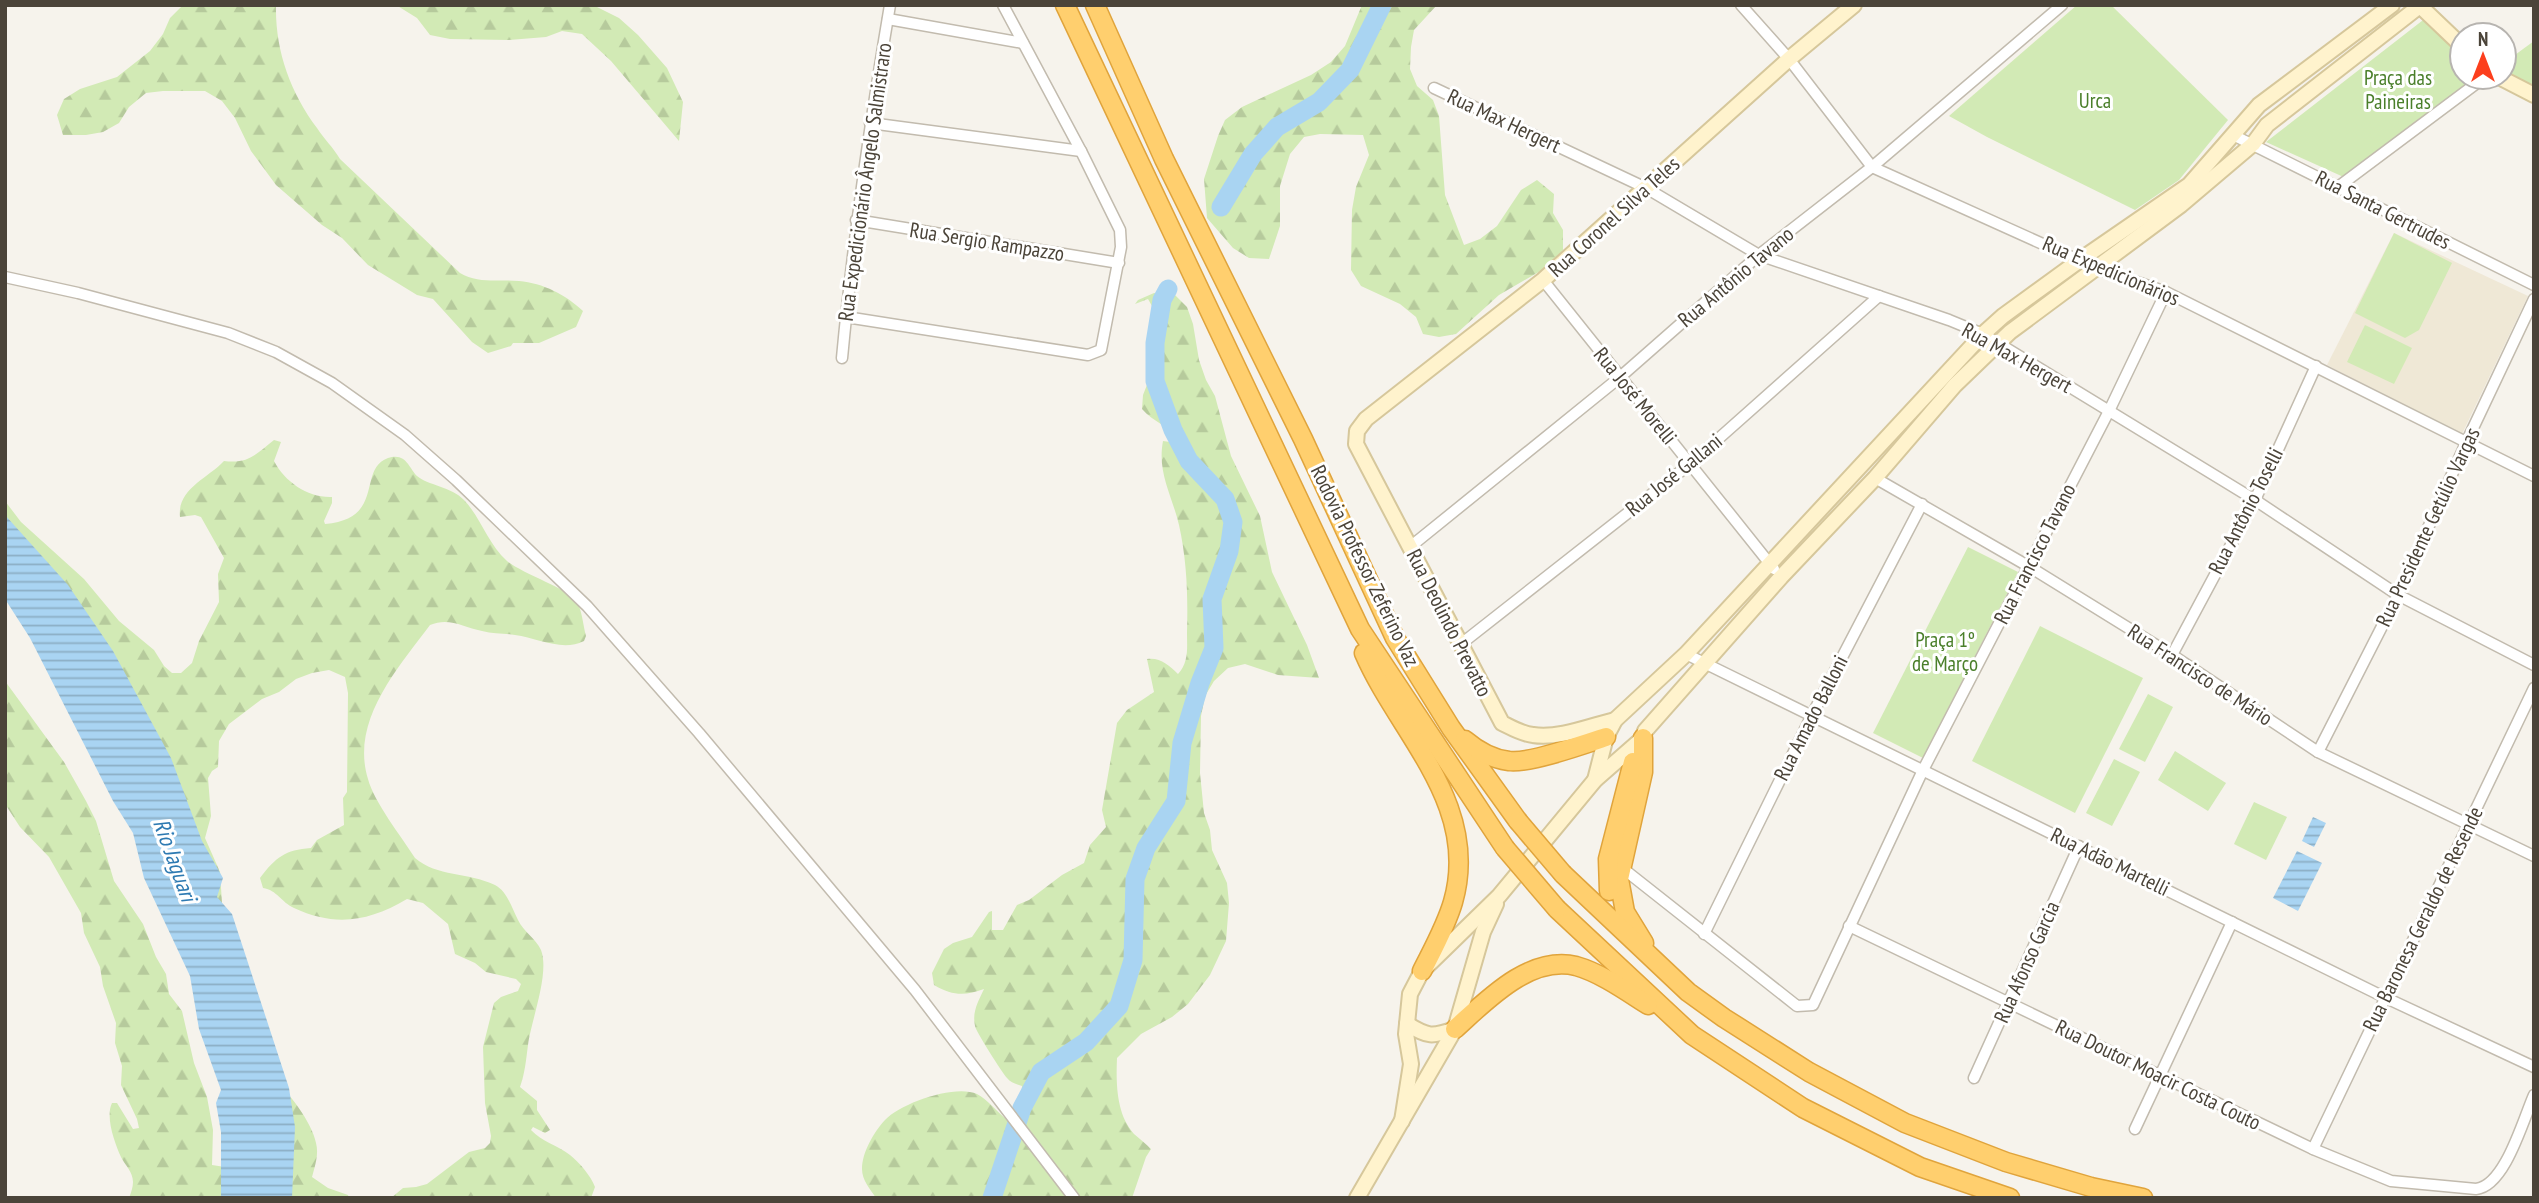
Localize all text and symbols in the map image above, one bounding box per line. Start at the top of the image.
north arrow [2448,21,2518,91]
text: N [2478,27,2488,51]
street label: Rua Expedicionário Ângelo Salmistraro [832,41,897,323]
park label: Praça das Paineiras [2364,64,2432,115]
street label: Rua Max Hergert [1443,83,1565,159]
park label: Urca [2079,87,2111,114]
street label: Rua Coronel Silva Teles [1542,150,1685,283]
street label: Rua Santa Gertrudes [2311,164,2455,255]
street label: Rua Sergio Rampazzo [908,216,1066,267]
street label: Rua Antônio Tavano [1672,220,1799,333]
street label: Rua Expedicionários [2039,230,2184,312]
street label: Rua Max Hergert [1957,316,2077,399]
street label: Rua José Morelli [1588,341,1683,450]
street label: Rua Presidente Getúlio Vargas [2370,423,2486,631]
street label: Rua José Gallani [1620,427,1728,522]
street label: Rua Antônio Toselli [2202,443,2289,579]
street label: Rodovia Professor Zeferino Vaz [1305,461,1426,671]
street label: Rua Francisco Tavano [1988,479,2082,629]
street label: Rua Deolindo Prevatto [1401,545,1498,701]
street label: Rua Francisco de Mário [2123,618,2278,731]
park label: Praça 1º de Março [1912,626,1978,677]
street label: Rua Amado Balloni [1767,651,1854,785]
street label: Rua Baronesa Geraldo de Resende [2356,802,2489,1036]
water label: Rio Jaguari [147,814,205,908]
street label: Rua Adão Martelli [2046,821,2174,902]
street label: Rua Afonso Garcia [1988,897,2065,1027]
street label: Rua Doutor Moacir Costa Couto [2051,1013,2265,1136]

